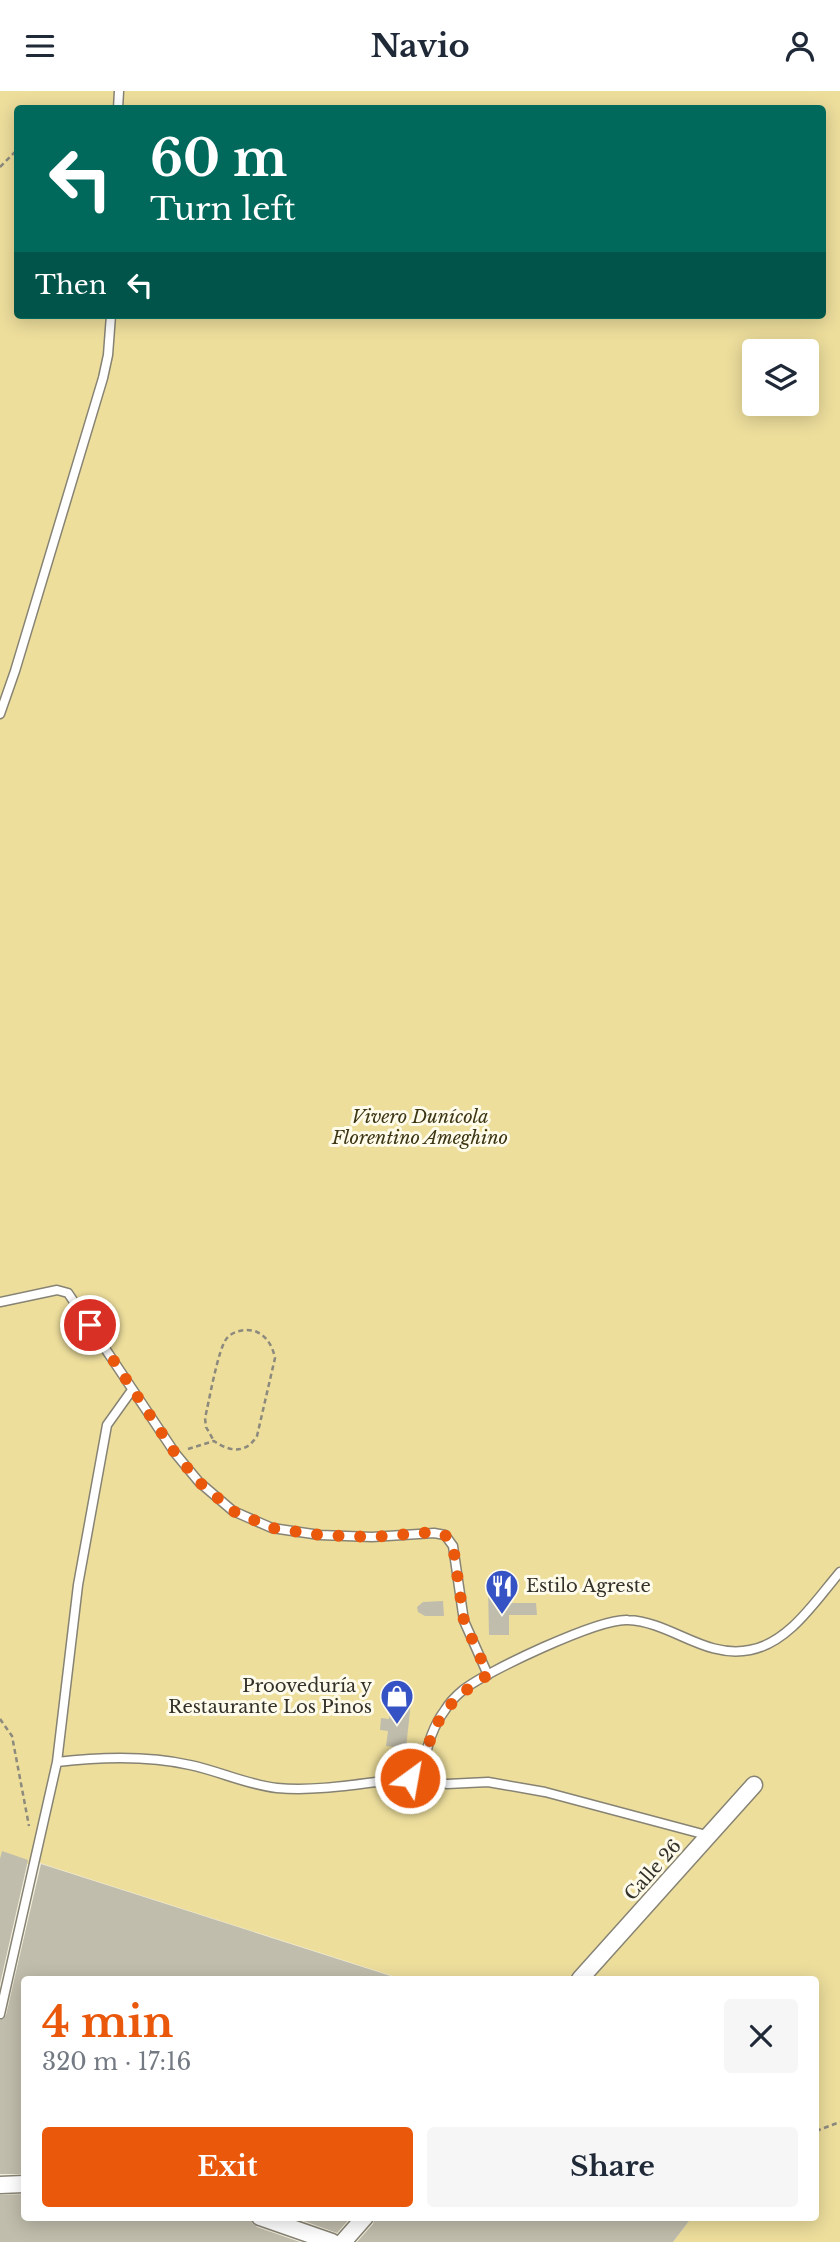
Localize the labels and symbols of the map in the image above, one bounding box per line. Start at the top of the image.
park label: Vivero Dunícola Florentino Ameghino [331,1106,508,1149]
pin [60,1295,120,1355]
restaurant icon: Estilo Agreste [483,1567,521,1616]
place label: Estilo Agreste [526,1575,651,1597]
place label: Prooveduría y Restaurante Los Pinos [168,1675,372,1718]
shop icon: Prooveduría y Restaurante Los Pinos [378,1677,416,1726]
position arrow [373,1741,447,1815]
street label: Calle 26 [620,1835,686,1905]

